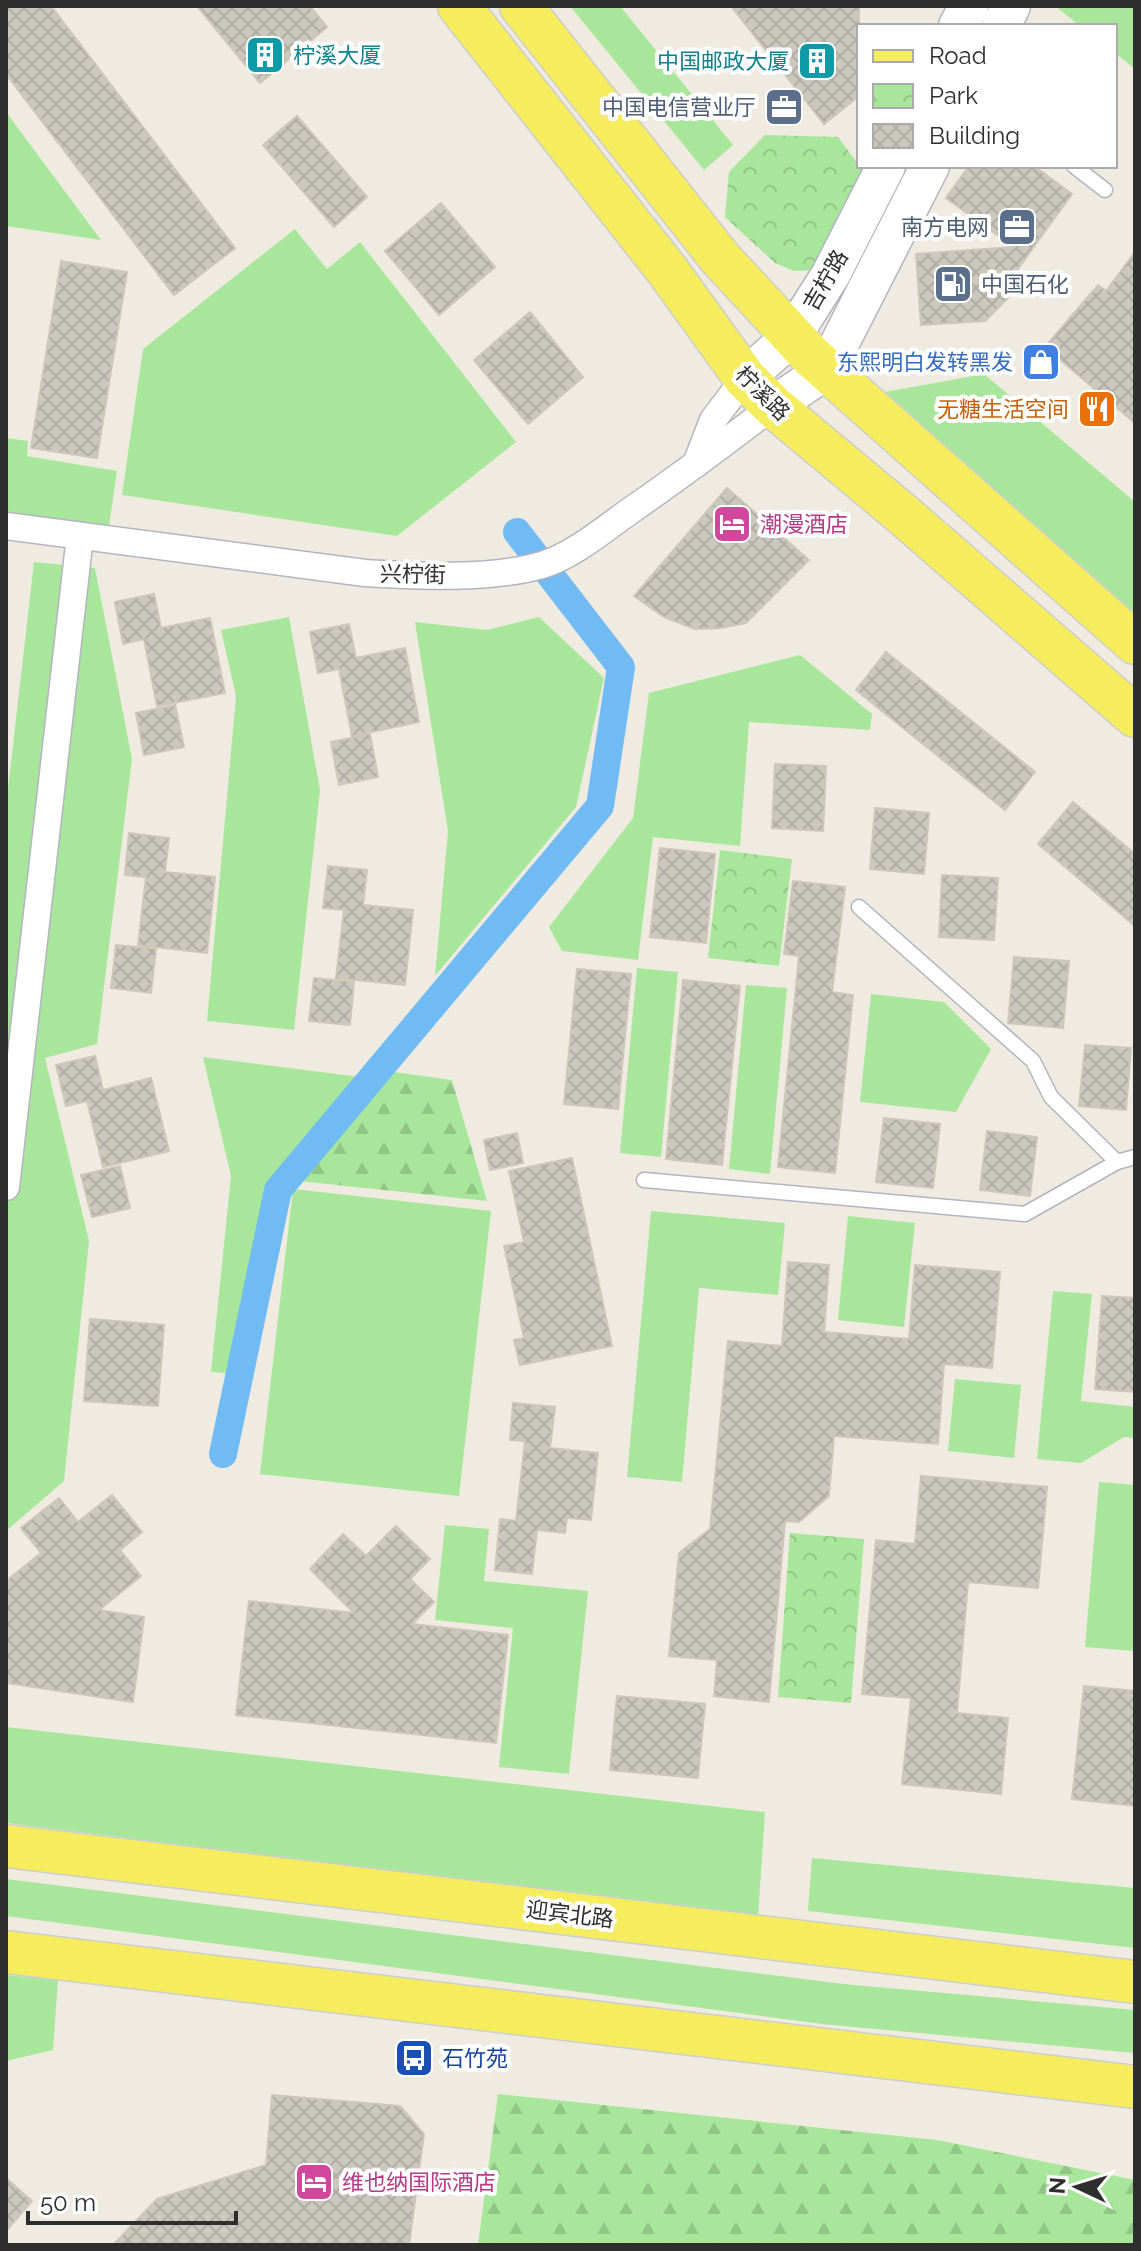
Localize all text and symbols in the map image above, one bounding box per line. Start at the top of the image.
legend [857,24,1117,168]
building icon: 柠溪大厦 [244,34,286,76]
building icon: 中国邮政大厦 [796,40,838,82]
text: Road [929,41,987,70]
place label: 柠溪大厦 [293,42,381,68]
place label: 中国邮政大厦 [657,48,789,74]
text: Park [929,81,978,110]
office icon: 中国电信营业厅 [763,86,805,128]
place label: 中国电信营业厅 [602,94,756,120]
text: Building [929,121,1020,150]
office icon: 南方电网 [996,206,1038,248]
place label: 南方电网 [901,214,989,240]
street label: 吉柠路 [797,245,853,315]
fuel station icon: 中国石化 [932,263,974,305]
place label: 中国石化 [981,271,1069,297]
shop icon: 东熙明白发转黑发 [1020,341,1062,383]
place label: 东熙明白发转黑发 [837,349,1013,375]
street label: 柠溪路 [730,360,796,426]
restaurant icon: 无糖生活空间 [1076,388,1118,430]
place label: 无糖生活空间 [937,396,1069,422]
hotel icon: 潮漫酒店 [711,503,753,545]
place label: 潮漫酒店 [760,511,848,537]
street label: 兴柠街 [380,560,446,588]
street label: 迎宾北路 [525,1896,615,1932]
bus stop icon: 石竹苑 [393,2037,435,2079]
place label: 石竹苑 [442,2045,508,2071]
north arrow [1037,2147,1117,2227]
hotel icon: 维也纳国际酒店 [293,2161,335,2203]
place label: 维也纳国际酒店 [342,2169,496,2195]
scale bar [28,2175,236,2225]
text: N [1043,2176,1071,2195]
text: 50 m [40,2188,96,2217]

